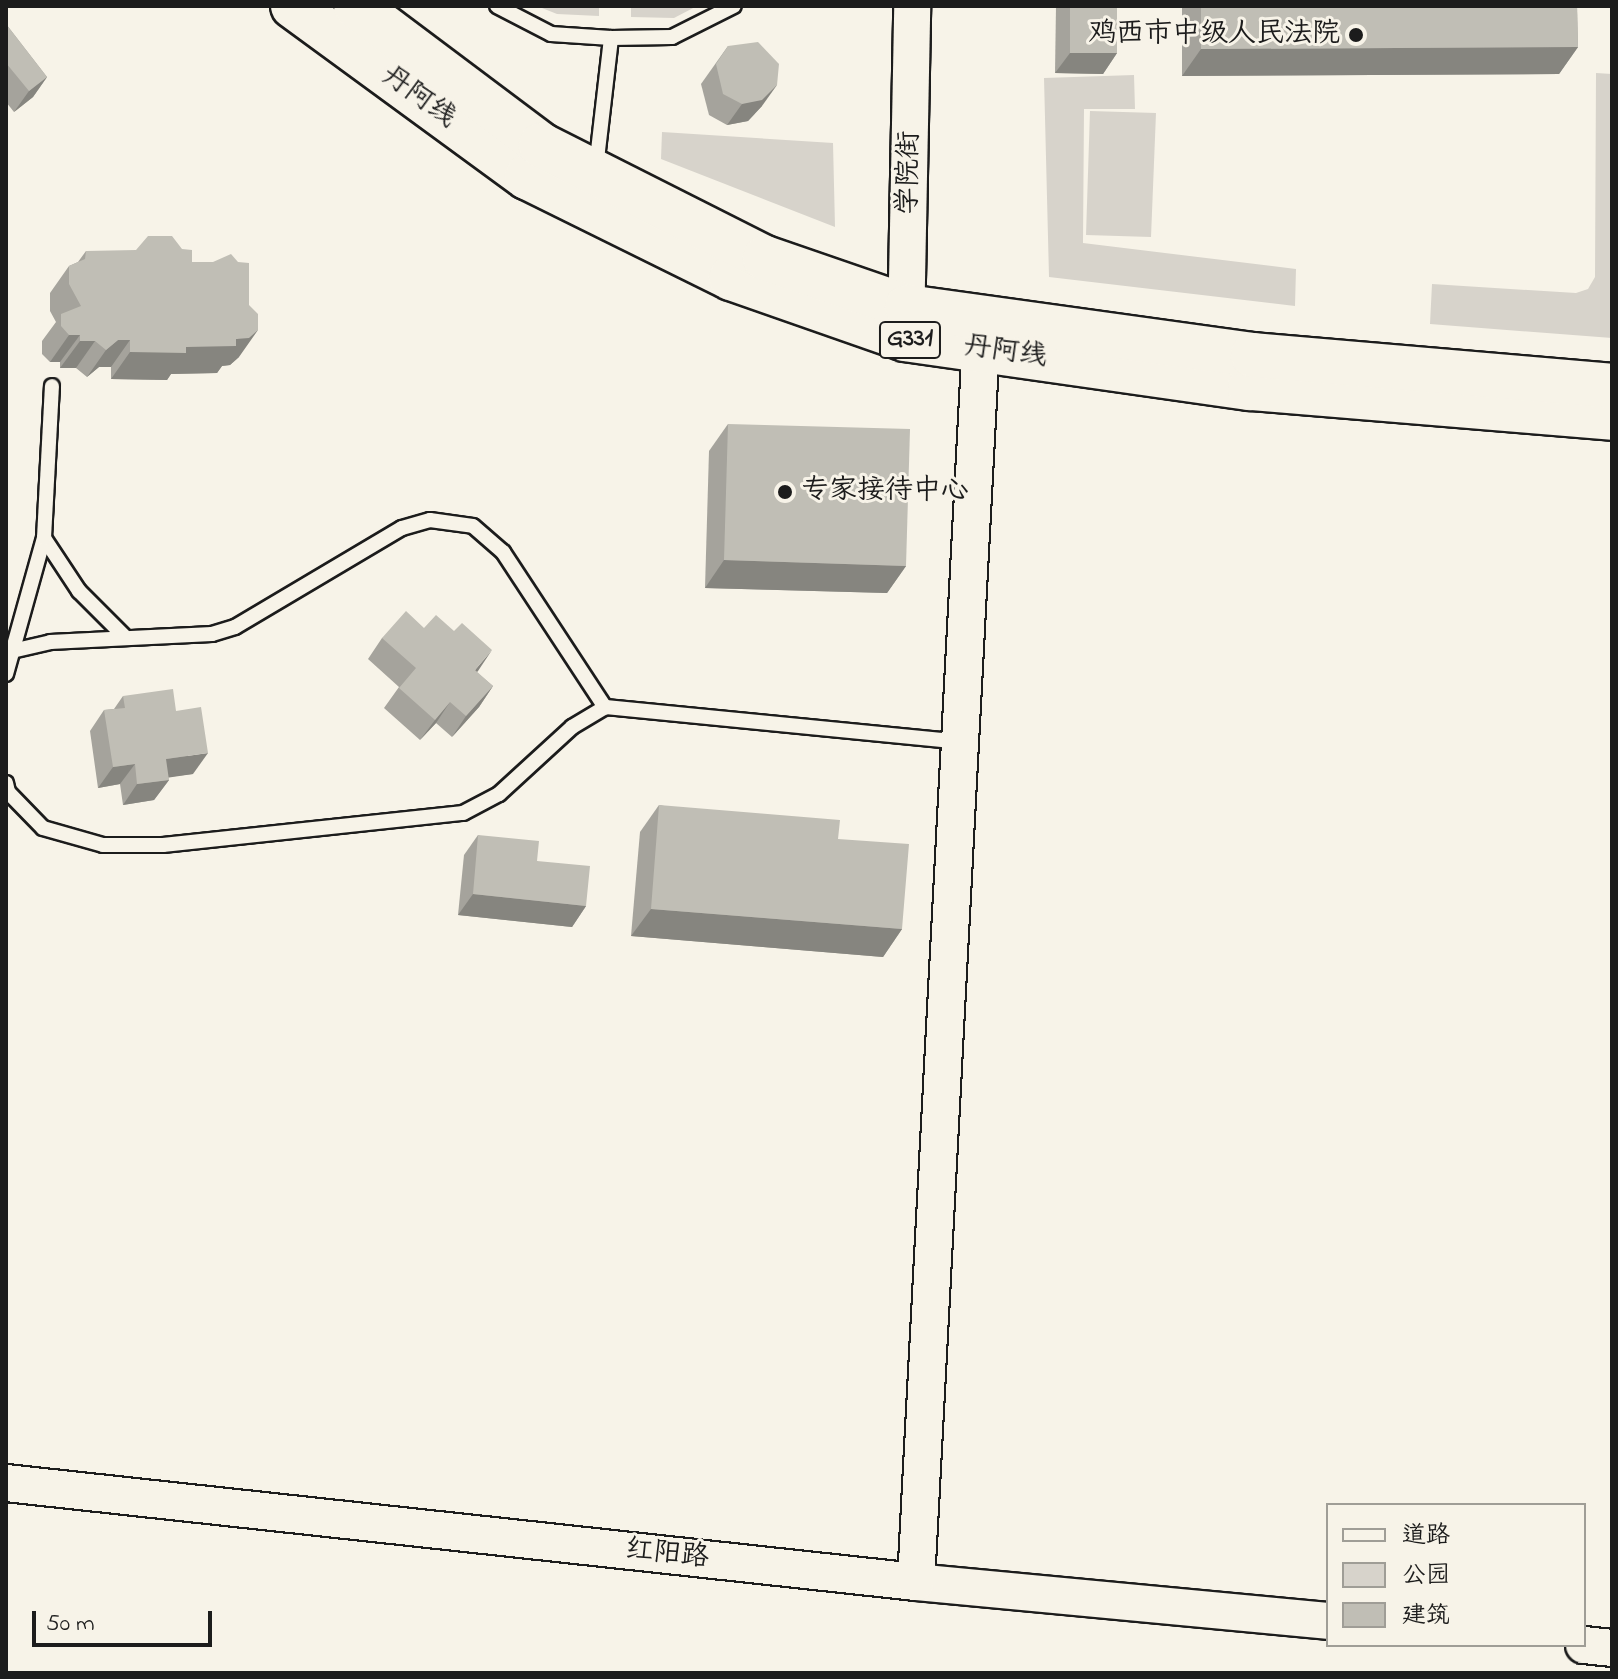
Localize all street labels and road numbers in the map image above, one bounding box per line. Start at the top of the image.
street label: 丹阿线 [374,60,462,136]
street label: 学院街 [892,131,928,215]
road number: G331 [878,318,942,362]
street label: 丹阿线 [961,331,1049,375]
street label: 红阳路 [623,1534,711,1576]

